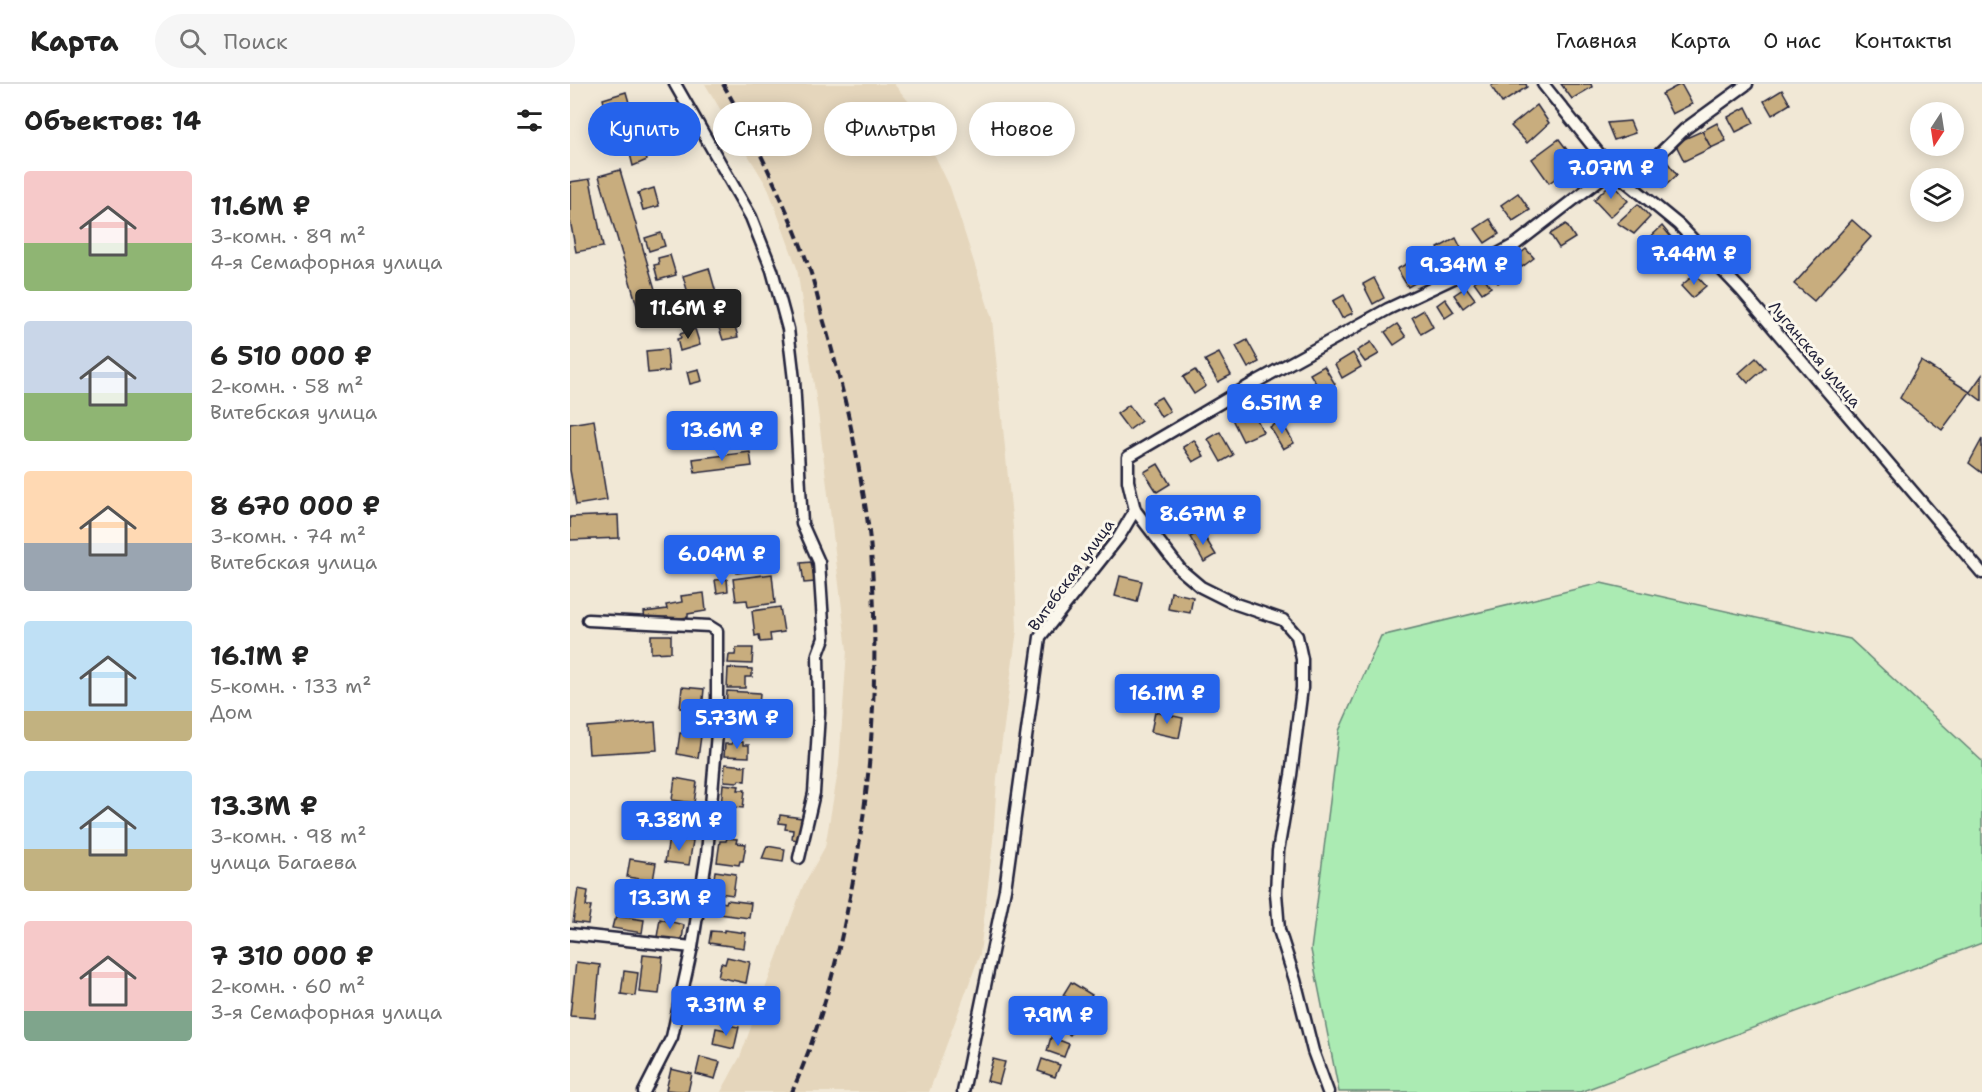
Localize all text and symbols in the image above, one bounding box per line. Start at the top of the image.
search box [155,14,575,68]
text: Карта [30,22,119,60]
icon: search [176,25,209,58]
text: Поиск [224,27,288,56]
text: Главная [1556,27,1637,55]
text: Карта [1670,27,1730,55]
text: О нас [1763,27,1821,55]
text: Контакты [1854,27,1952,55]
chip: Купить [588,102,701,156]
chip: Снять [713,102,812,156]
chip: Фильтры [824,102,957,156]
chip: Новое [969,102,1075,156]
north arrow [1910,102,1964,156]
map controls [1910,102,1964,222]
text: Объектов: 14 [24,103,201,138]
icon: filters [513,104,546,137]
pin: 7.07M ₽ [1556,149,1666,200]
text: 7.07M ₽ [1568,155,1654,181]
button: layers [1910,168,1964,222]
text: 11.6M ₽ [210,188,311,223]
icon: home [72,195,144,267]
text: 3-комн. · 89 m² [210,223,366,249]
pin: 7.44M ₽ [1639,235,1749,286]
text: 7.44M ₽ [1651,241,1737,267]
pin: 9.34M ₽ [1409,246,1519,297]
text: 4-я Семафорная улица [210,249,442,275]
text: 9.34M ₽ [1420,252,1508,278]
pin: 11.6M ₽ [633,289,743,340]
text: 11.6M ₽ [649,295,727,321]
street label: Луганская улица [1764,296,1866,412]
text: 6 510 000 ₽ [210,338,372,373]
icon: home [72,345,144,417]
text: 2-комн. · 58 m² [210,373,364,399]
pin: 6.51M ₽ [1227,384,1337,435]
text: 6.51M ₽ [1241,390,1323,416]
text: Витебская улица [210,399,377,425]
pin: 13.6M ₽ [667,411,777,462]
text: 13.6M ₽ [681,417,763,443]
text: 8 670 000 ₽ [210,488,381,523]
icon: home [72,495,144,567]
pin: 8.67M ₽ [1148,495,1258,546]
text: 8.67M ₽ [1160,501,1246,527]
street label: Витебская улица [1023,515,1119,635]
text: 3-комн. · 74 m² [210,523,366,549]
pin: 6.04M ₽ [667,535,777,586]
text: 6.04M ₽ [678,541,766,567]
text: Витебская улица [210,549,377,575]
text: 16.1M ₽ [210,638,310,673]
icon: home [72,645,144,717]
text: 5-комн. · 133 m² [210,673,372,699]
pin: 16.1M ₽ [1112,674,1222,725]
text: 16.1M ₽ [1129,680,1205,706]
text: Дом [210,699,252,725]
pin: 5.73M ₽ [682,699,792,750]
text: 5.73M ₽ [695,705,779,731]
text: 13.3M ₽ [210,788,318,823]
icon: home [72,795,144,867]
pin: 7.38M ₽ [624,801,734,852]
text: 7.38M ₽ [635,807,723,833]
text: 3-комн. · 98 m² [210,823,367,849]
text: улица Багаева [210,849,357,875]
pin: 13.3M ₽ [615,879,725,930]
text: 13.3M ₽ [629,885,711,911]
text: 7 310 000 ₽ [210,938,374,973]
icon: home [72,945,144,1017]
text: 2-комн. · 60 m² [210,973,365,999]
pin: 7.31M ₽ [671,986,781,1037]
text: 7.31M ₽ [685,992,767,1018]
pin: 7.9M ₽ [1009,996,1107,1047]
text: 3-я Семафорная улица [210,999,442,1025]
text: 7.9M ₽ [1023,1002,1093,1028]

